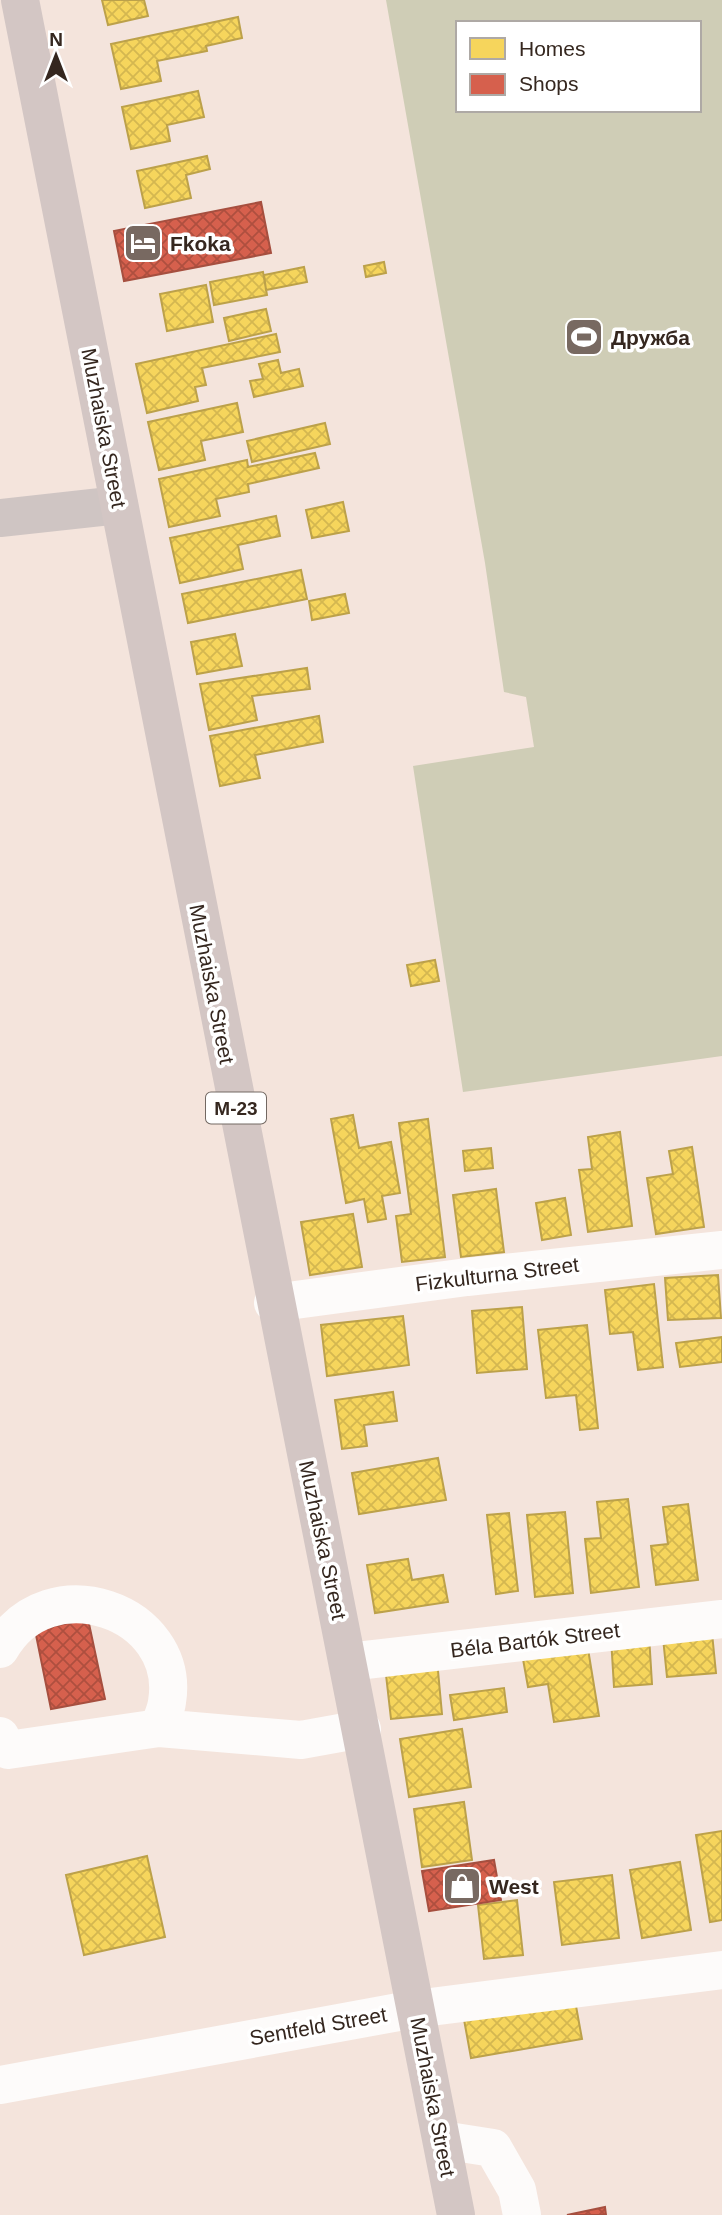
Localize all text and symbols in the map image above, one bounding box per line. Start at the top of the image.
north arrow [21,21,91,91]
legend [456,21,701,112]
text: N [49,29,63,50]
text: Homes [519,37,586,60]
text: Shops [519,72,579,95]
hotel icon: Fkoka [122,222,164,264]
place label: Fkoka [170,232,231,255]
sports icon: Дружба [563,316,605,358]
place label: Дружба [611,326,690,349]
street label: Muzhaiska Street [77,346,131,510]
street label: Muzhaiska Street [185,902,239,1066]
road number: М-23 [206,1092,266,1124]
street label: Fizkulturna Street [414,1253,580,1295]
street label: Muzhaiska Street [295,1458,351,1622]
street label: Béla Bartók Street [449,1618,621,1662]
shop icon: West [441,1865,483,1907]
place label: West [489,1875,539,1898]
street label: Sentfeld Street [248,2003,389,2049]
street label: Muzhaiska Street [406,2015,460,2179]

